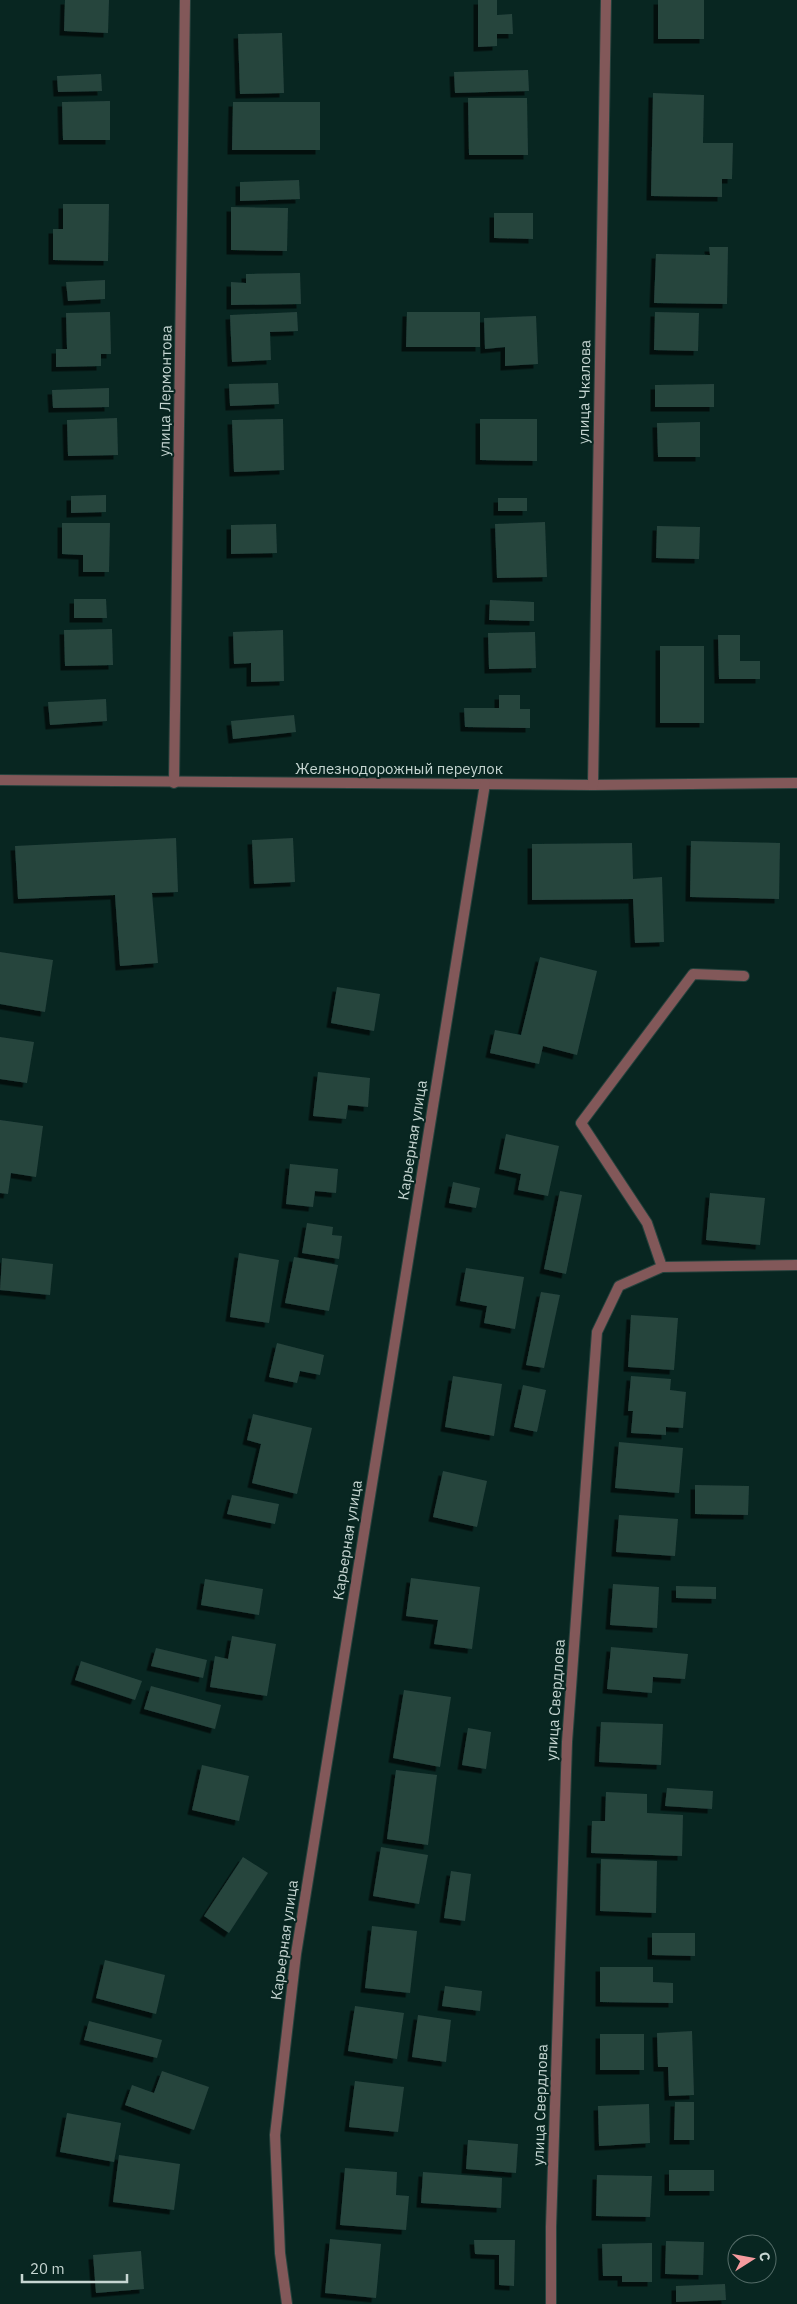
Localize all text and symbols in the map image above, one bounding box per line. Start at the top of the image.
street label: улица Лермонтова [154,325,176,457]
street label: улица Чкалова [574,340,594,444]
street label: Железнодорожный переулок [295,759,503,778]
street label: Карьерная улица [393,1079,431,1201]
street label: Карьерная улица [328,1479,366,1601]
street label: улица Свердлова [541,1639,569,1761]
street label: Карьерная улица [266,1879,302,2001]
street label: улица Свердлова [528,2044,552,2166]
north arrow [727,2234,777,2284]
text: С [755,2250,774,2263]
scale bar [22,2252,128,2284]
text: 20 m [30,2259,65,2278]

